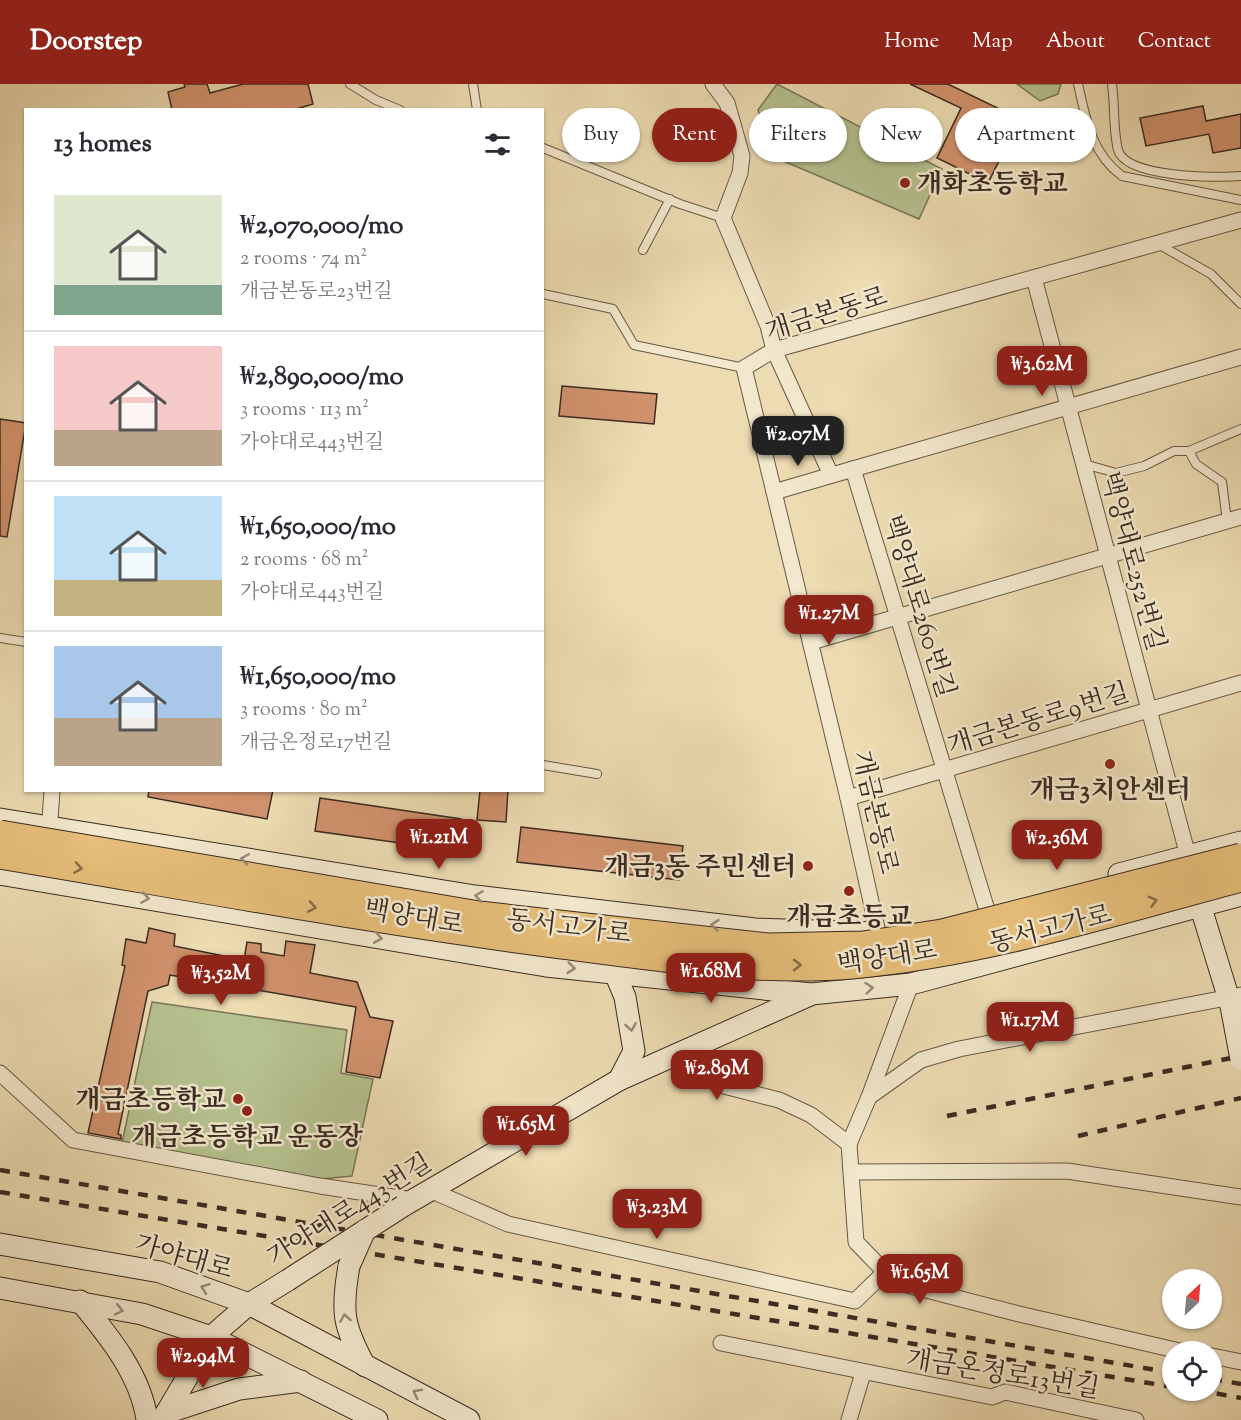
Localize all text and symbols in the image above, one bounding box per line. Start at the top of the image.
text: Doorstep [30,22,142,62]
text: Home [884,27,939,57]
text: Map [972,27,1013,57]
text: About [1046,27,1105,57]
text: Contact [1138,27,1211,57]
chip: Buy [562,108,640,162]
chip: Rent [652,108,737,162]
chip: Filters [749,108,847,162]
chip: New [859,108,943,162]
chip: Apartment [955,108,1096,162]
text: 13 homes [54,126,152,163]
icon: filters [481,128,514,161]
place label: 개화초등학교 [917,167,1068,204]
marker: 개화초등학교 [898,176,912,190]
text: ₩2,070,000/mo [240,208,404,245]
icon: home [102,219,174,291]
text: 2 rooms · 74 m² [240,245,367,274]
text: 개금본동로23번길 [240,278,393,307]
street label: 개금본동로 [761,279,892,351]
pin: ₩3.62M [993,346,1091,397]
text: ₩3.62M [1011,351,1073,380]
text: ₩2,890,000/mo [240,359,404,396]
icon: home [102,370,174,442]
text: 3 rooms · 113 m² [240,396,369,425]
pin: ₩2.07M [749,416,847,467]
text: ₩2.07M [766,421,830,450]
text: 가야대로443번길 [240,429,384,458]
street label: 백양대로252번길 [1090,468,1173,655]
text: ₩1,650,000/mo [240,509,396,546]
street label: 백양대로260번길 [872,511,963,703]
icon: home [102,520,174,592]
text: 2 rooms · 68 m² [240,546,368,575]
text: 가야대로443번길 [240,579,384,608]
pin: ₩1.27M [780,595,878,646]
text: ₩1.27M [798,600,860,629]
text: ₩1,650,000/mo [240,659,396,696]
icon: home [102,670,174,742]
street label: 개금본동로9번길 [943,675,1134,766]
text: 3 rooms · 80 m² [240,696,368,725]
text: 개금온정로17번길 [240,729,392,758]
street label: 개금본동로 [841,747,906,878]
marker: 개금3치안센터 [1103,757,1117,771]
place label: 개금3치안센터 [1029,773,1191,810]
pin: ₩1.21M [390,819,488,870]
pin: ₩2.36M [1008,820,1106,871]
text: ₩1.21M [410,824,468,853]
text: ₩2.36M [1026,825,1088,854]
place label: 개금3동 주민센터 [604,850,796,887]
one-way arrow [241,853,250,865]
marker: 개금3동 주민센터 [801,859,815,873]
one-way arrow [73,861,83,874]
marker: 개금초등교 [842,884,856,898]
one-way arrow [140,891,149,903]
one-way arrow [475,891,484,903]
street label: 백양대로 [361,892,466,945]
one-way arrow [1148,896,1158,909]
street label: 동서고가로 [985,897,1116,964]
one-way arrow [308,900,317,912]
place label: 개금초등교 [786,900,912,937]
street label: 동서고가로 [504,902,633,954]
one-way arrow [710,919,719,931]
one-way arrow [374,931,383,943]
street label: 백양대로 [835,932,940,985]
pin: ₩1.68M [662,953,760,1004]
pin: ₩3.52M [172,955,270,1006]
text: ₩1.68M [680,958,742,987]
one-way arrow [793,959,802,971]
text: ₩3.52M [191,960,251,989]
one-way arrow [566,962,575,974]
one-way arrow [865,982,874,995]
pin: ₩1.17M [981,1002,1079,1053]
text: ₩1.17M [1001,1007,1059,1036]
one-way arrow [625,1022,637,1032]
pin: ₩2.89M [668,1050,766,1101]
text: ₩2.89M [685,1055,749,1084]
place label: 개금초등학교 [75,1083,226,1120]
marker: 개금초등학교 [231,1092,245,1106]
marker: 개금초등학교 운동장 [240,1104,254,1118]
pin: ₩1.65M [477,1106,575,1157]
text: ₩1.65M [497,1111,555,1140]
place label: 개금초등학교 운동장 [131,1120,364,1157]
street label: 가야대로443번길 [261,1146,440,1276]
pin: ₩3.23M [608,1189,706,1240]
text: ₩3.23M [627,1194,687,1223]
street label: 가야대로 [130,1227,237,1290]
pin: ₩1.65M [871,1254,969,1305]
text: ₩1.65M [891,1259,949,1288]
north arrow [1162,1269,1222,1329]
map controls [1162,1269,1222,1401]
one-way arrow [200,1283,211,1296]
one-way arrow [114,1302,124,1315]
one-way arrow [340,1313,352,1322]
pin: ₩2.94M [154,1338,252,1389]
button: locate [1162,1341,1222,1401]
street label: 개금온정로13번길 [903,1342,1102,1409]
text: ₩2.94M [171,1343,235,1372]
one-way arrow [412,1389,423,1400]

